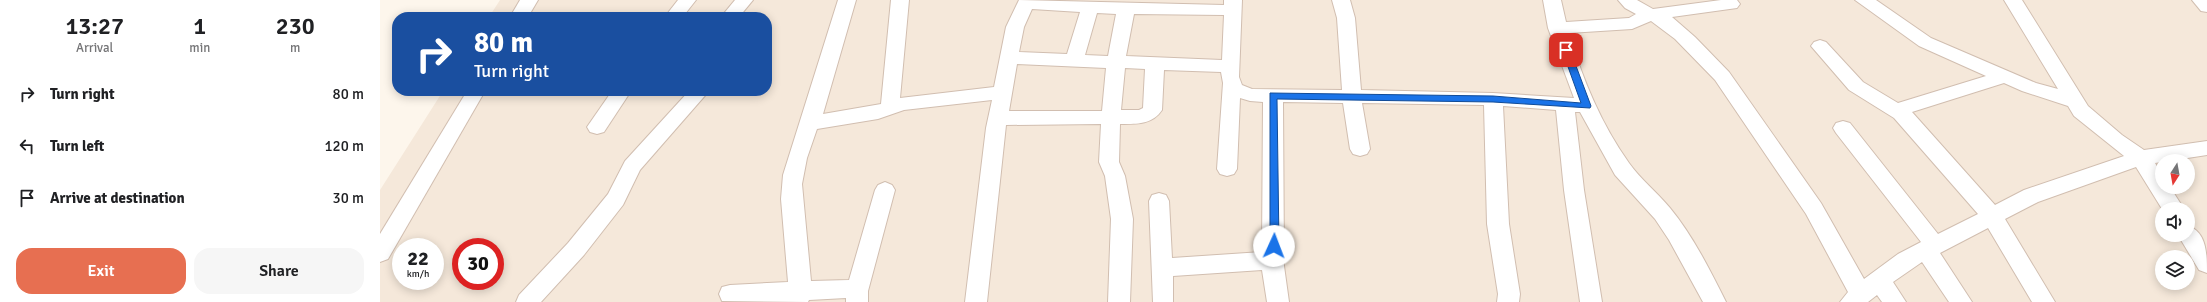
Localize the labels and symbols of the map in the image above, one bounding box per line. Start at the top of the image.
pin [1549,33,1583,67]
north arrow [2155,154,2195,194]
position arrow [1253,225,1295,267]
speed limit sign: 30 [452,238,504,290]

